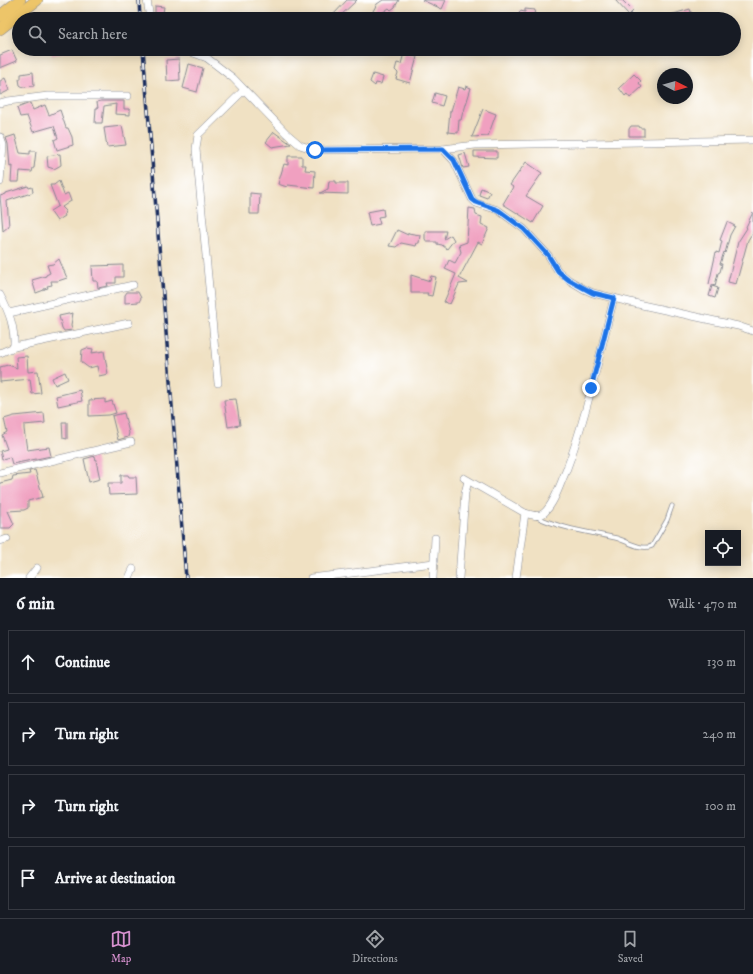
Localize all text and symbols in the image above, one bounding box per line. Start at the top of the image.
search box [12,12,741,56]
icon: search [26,23,48,45]
text: Search here [58,25,127,44]
north arrow [657,68,693,104]
route start [306,141,324,159]
route end [582,379,600,397]
map controls [705,530,741,566]
button: locate [705,530,741,566]
text: 6 min [16,593,55,615]
text: Walk · 470 m [668,596,737,612]
icon: ahead [17,651,39,673]
text: Continue [55,653,110,672]
text: 130 m [707,654,736,670]
icon: right [17,723,39,745]
text: Turn right [55,725,118,744]
text: 240 m [703,726,736,742]
icon: right [17,795,39,817]
text: Turn right [55,797,118,816]
text: 100 m [705,798,736,814]
icon: arrive [17,867,39,889]
text: Arrive at destination [55,869,175,888]
tab: Map [110,928,132,966]
tab: Directions [352,928,398,966]
tab: Saved [618,928,643,966]

